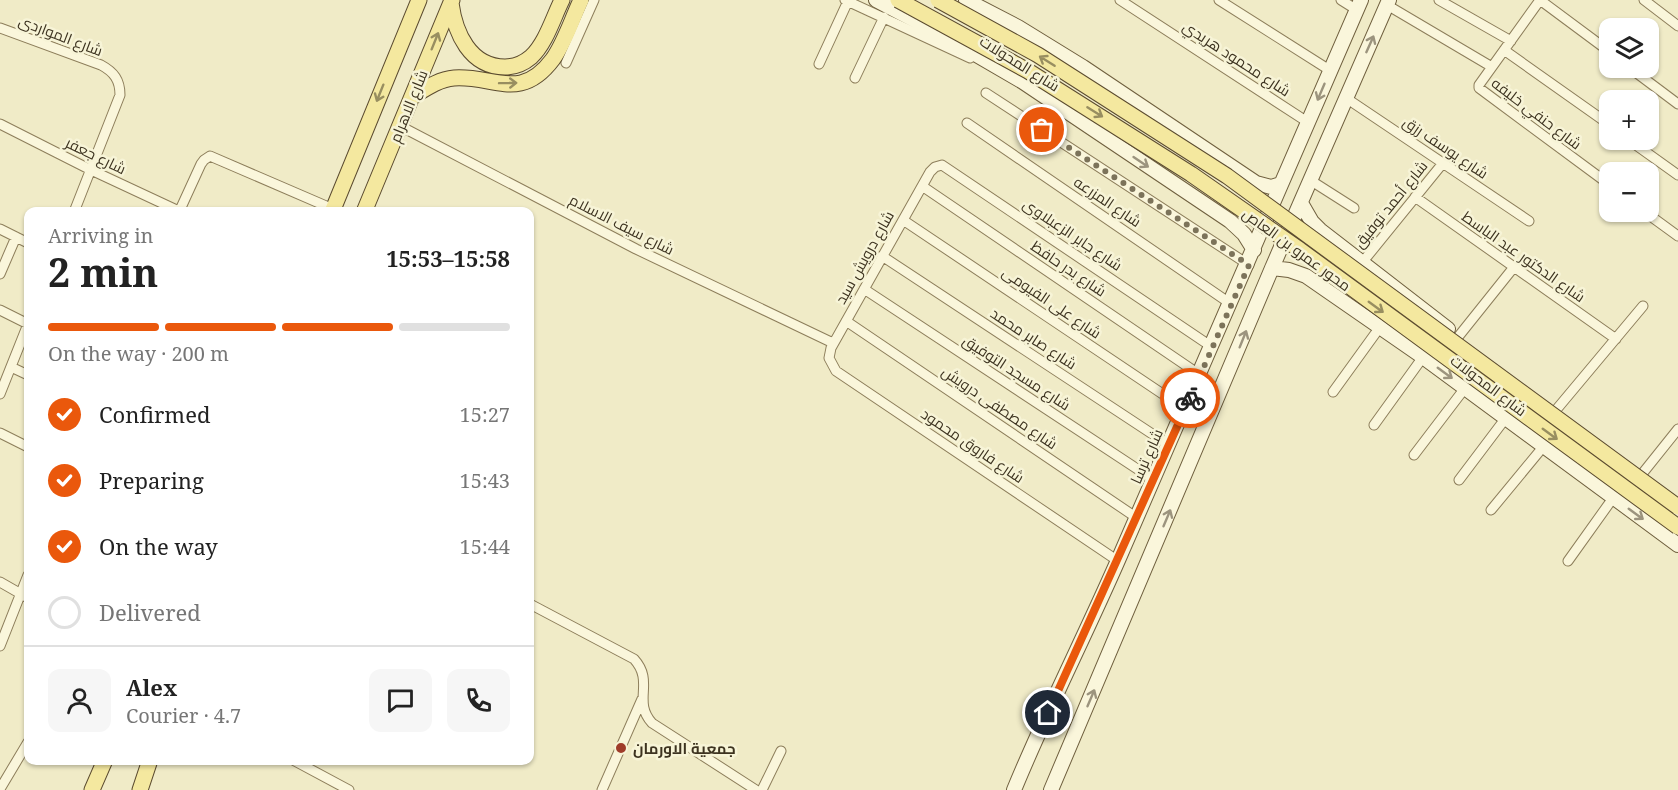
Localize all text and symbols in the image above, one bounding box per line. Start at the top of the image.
street label: شارع المواردى [15,10,106,62]
street label: شارع محمود هريدي [1178,16,1295,103]
map controls [1599,18,1659,222]
button: layers [1599,18,1659,78]
street label: شارع المحولات [975,31,1064,97]
one-way arrow [430,32,441,51]
one-way arrow [1365,35,1376,53]
one-way arrow [1039,55,1056,67]
street label: شارع الاهرام [384,67,433,146]
street label: شارع حنفي خليفه [1486,73,1586,156]
one-way arrow [497,77,517,89]
one-way arrow [374,83,385,101]
one-way arrow [1315,83,1327,101]
button: + [1599,90,1659,150]
pin [1016,104,1067,155]
one-way arrow [1086,106,1103,118]
street label: شارع يوسف رزق [1398,111,1492,185]
icon: bag [1025,113,1058,146]
street label: شارع جعفر [61,131,130,180]
one-way arrow [1132,156,1149,168]
street label: شارع أحمد توفيق [1349,156,1433,253]
button: − [1599,162,1659,222]
street label: شارع المزرعه [1069,171,1146,233]
street label: شارع سيف الاسلام [565,189,678,261]
street label: شارع جابر الزعبلاوى [1018,193,1127,276]
street label: محور عمرو بن العاص [1238,203,1355,296]
street label: شارع الدكتور عبد الباسط [1457,206,1590,308]
street label: شارع درويش سيد [830,207,900,308]
text: Arriving in [48,222,153,249]
street label: شارع بدر حافظ [1026,235,1111,302]
text: 15:53–15:58 [386,243,510,273]
text: 2 min [48,245,158,298]
street label: شارع على الفيومى [998,261,1105,344]
one-way arrow [1368,300,1384,313]
street label: شارع صابر محمد [986,303,1081,375]
street label: شارع مسجد التوفيق [958,330,1075,416]
one-way arrow [1238,330,1249,348]
text: On the way · 200 m [48,340,229,367]
street label: شارع المحولات [1446,350,1531,422]
street label: شارع مصطفى درويش [937,361,1062,455]
one-way arrow [1437,367,1453,380]
courier [1160,368,1220,428]
icon: bike [1174,382,1207,415]
icon: check [48,398,81,431]
text: Confirmed [99,399,210,429]
text: 15:27 [460,401,510,428]
street label: شارع فاروق محمود [916,403,1028,489]
street label: شارع ترسا [1125,425,1169,488]
one-way arrow [1542,428,1558,441]
icon: check [48,464,81,497]
text: Preparing [99,465,204,495]
text: 15:43 [460,467,510,494]
one-way arrow [1627,508,1643,521]
one-way arrow [1162,510,1173,528]
icon: check [48,530,81,563]
text: On the way [99,531,218,561]
text: 15:44 [460,533,510,560]
text: Delivered [99,597,201,627]
button: person [48,669,111,732]
button: chat [369,669,432,732]
button: phone [447,669,510,732]
text: Alex [126,672,177,702]
pin [1022,687,1073,738]
one-way arrow [1086,689,1097,707]
icon: home [1031,696,1064,729]
text: Courier · 4.7 [126,702,241,729]
place label: جمعية الاورمان [633,738,736,758]
marker: جمعية الاورمان [614,741,628,755]

